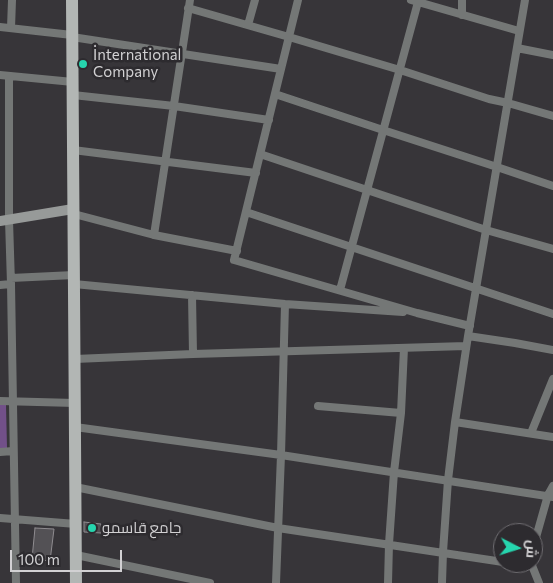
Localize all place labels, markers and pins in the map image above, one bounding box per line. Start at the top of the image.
place label: İnternational Company [93,46,181,81]
marker: İnternational Company [77,58,89,70]
place label: جامع قاسمو [102,519,181,537]
marker: جامع قاسمو [86,522,98,534]

